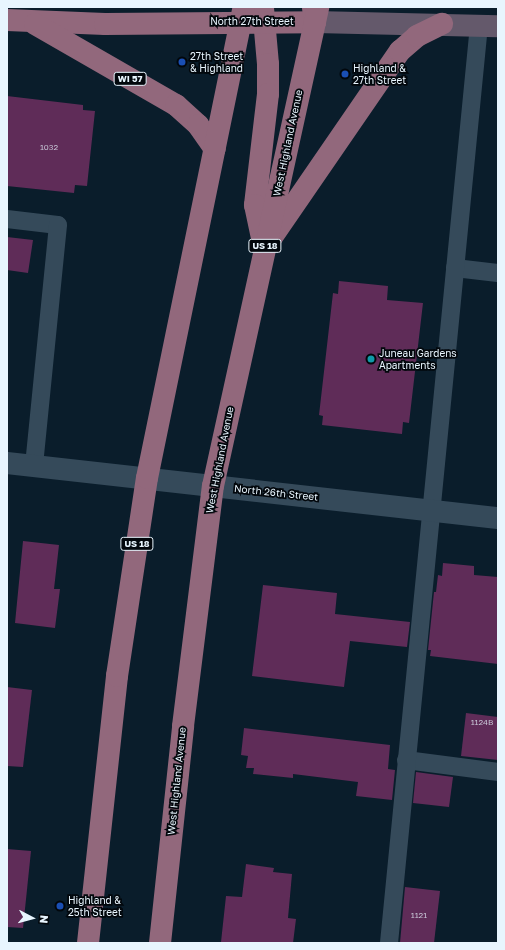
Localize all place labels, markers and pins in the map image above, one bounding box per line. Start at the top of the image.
place label: 27th Street & Highland [190,50,243,74]
marker: 27th Street & Highland [177,57,187,67]
place label: Highland & 27th Street [353,62,406,86]
marker: Highland & 27th Street [340,69,350,79]
place label: Juneau Gardens Apartments [379,347,457,370]
marker: Juneau Gardens Apartments [366,354,376,364]
place label: Highland & 25th Street [68,894,122,918]
marker: Highland & 25th Street [55,901,65,911]

